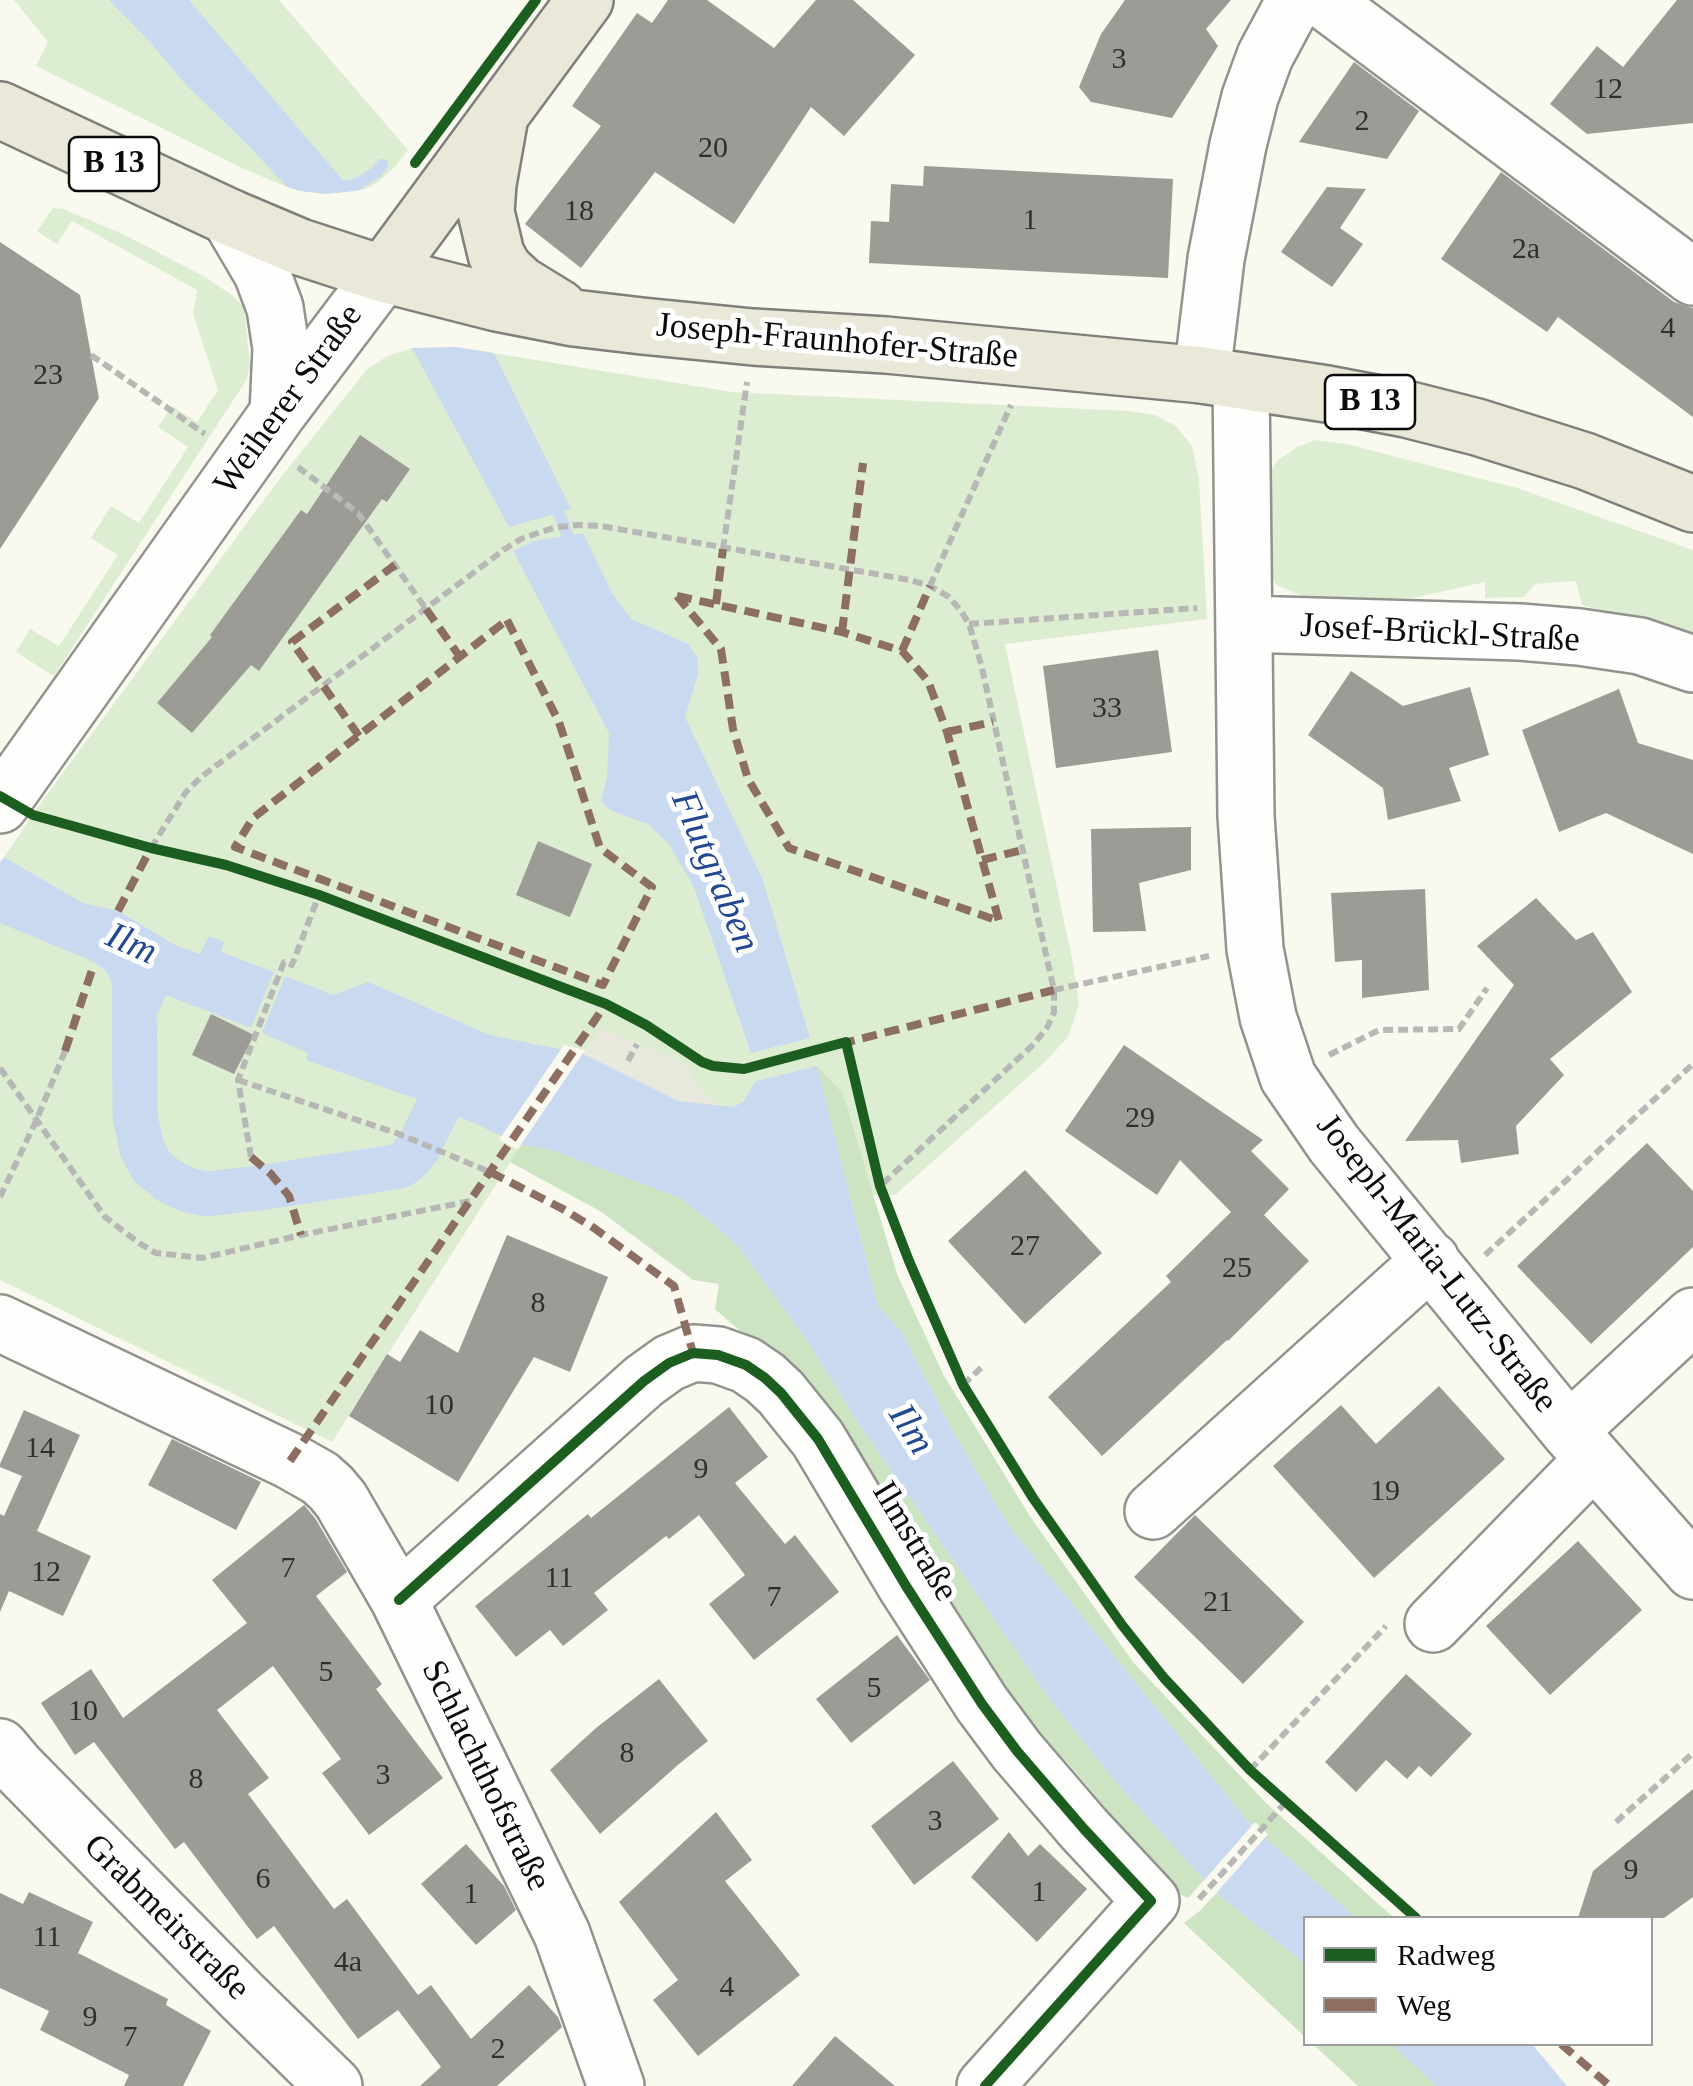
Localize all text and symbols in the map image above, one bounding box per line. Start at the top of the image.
house number: 3 [1111,42,1127,78]
house number: 12 [1591,72,1625,108]
house number: 2 [1354,104,1370,140]
house number: 20 [696,131,730,167]
road number: B 13 [69,137,159,191]
house number: 18 [562,194,596,230]
house number: 1 [1022,203,1038,239]
house number: 2a [1509,232,1543,268]
street label: Weiherer Straße [195,282,383,518]
street label: Joseph-Fraunhofer-Straße [622,302,1052,382]
house number: 4 [1660,311,1676,347]
house number: 23 [31,358,65,394]
road number: B 13 [1325,375,1415,429]
street label: Josef-Brückl-Straße [1278,605,1602,663]
house number: 33 [1090,691,1124,727]
water label: Flutgraben [655,774,773,970]
water label: Ilm [96,913,166,977]
street label: Joseph-Maria-Lutz-Straße [1290,1085,1582,1443]
house number: 29 [1123,1101,1157,1137]
house number: 27 [1008,1229,1042,1265]
house number: 25 [1220,1251,1254,1287]
house number: 8 [530,1286,546,1322]
house number: 10 [422,1388,456,1424]
water label: Ilm [876,1394,944,1466]
house number: 14 [23,1431,57,1467]
house number: 9 [693,1452,709,1488]
street label: Ilmstraße [856,1465,972,1619]
house number: 19 [1368,1474,1402,1510]
house number: 7 [280,1551,296,1587]
house number: 12 [29,1555,63,1591]
house number: 11 [542,1561,576,1597]
house number: 7 [766,1580,782,1616]
house number: 21 [1201,1585,1235,1621]
street label: Schlachthofstraße [401,1633,569,1919]
house number: 5 [318,1655,334,1691]
house number: 5 [866,1671,882,1707]
house number: 10 [66,1694,100,1730]
house number: 8 [619,1736,635,1772]
house number: 3 [375,1758,391,1794]
house number: 8 [188,1762,204,1798]
house number: 3 [927,1804,943,1840]
street label: Grabmeirstraße [61,1813,271,2023]
house number: 9 [1623,1853,1639,1889]
house number: 6 [255,1862,271,1898]
house number: 1 [1031,1875,1047,1911]
house number: 1 [463,1877,479,1913]
legend [1303,1916,1653,2046]
house number: 11 [30,1920,64,1956]
text: Radweg [1397,1938,1495,1971]
house number: 4a [331,1945,365,1981]
house number: 4 [719,1970,735,2006]
text: Weg [1397,1988,1451,2021]
house number: 9 [82,2000,98,2036]
house number: 7 [122,2020,138,2056]
house number: 2 [490,2032,506,2068]

